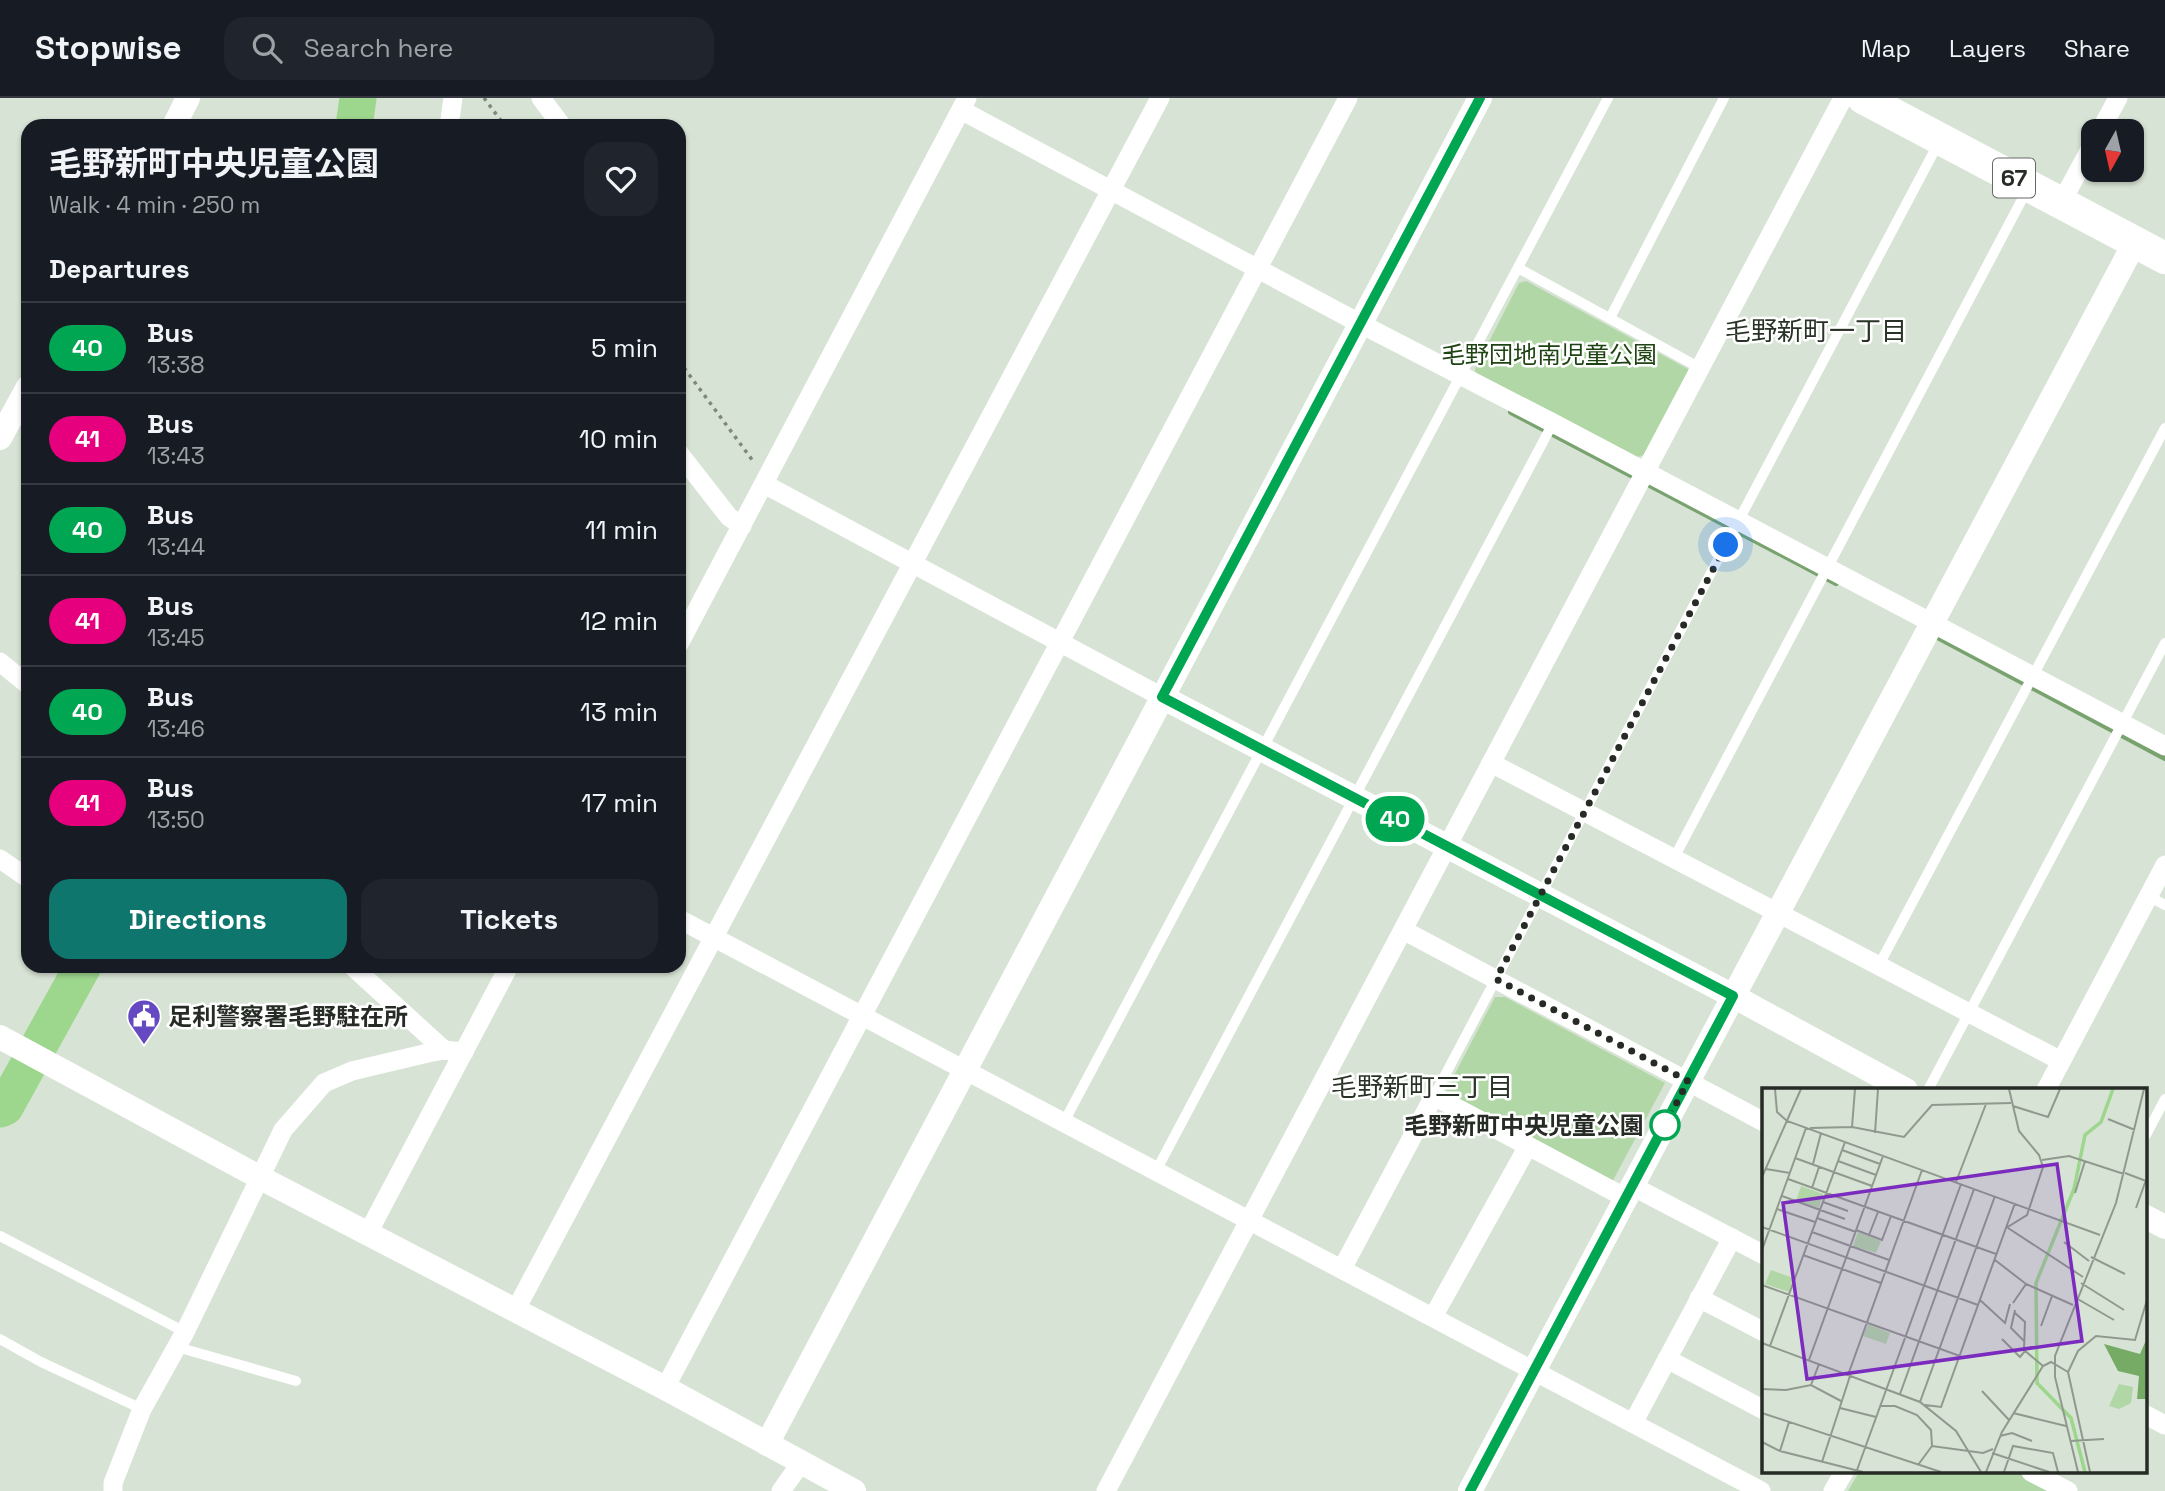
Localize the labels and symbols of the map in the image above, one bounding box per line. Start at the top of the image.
north arrow [2081,119,2144,182]
road number: 67 [1993,158,2035,198]
district label: 毛野新町一丁目 [1725,314,1907,348]
park label: 毛野団地南児童公園 [1441,339,1657,370]
your location [1708,527,1743,562]
line badge: 40 [1364,796,1426,842]
public building icon: 足利警察署毛野駐在所 [125,997,163,1046]
place label: 足利警察署毛野駐在所 [168,1001,408,1032]
district label: 毛野新町三丁目 [1331,1070,1513,1104]
inset map [1762,1088,2148,1474]
place label: 毛野新町中央児童公園 [1404,1110,1644,1141]
marker: 毛野新町中央児童公園 [1650,1110,1680,1140]

